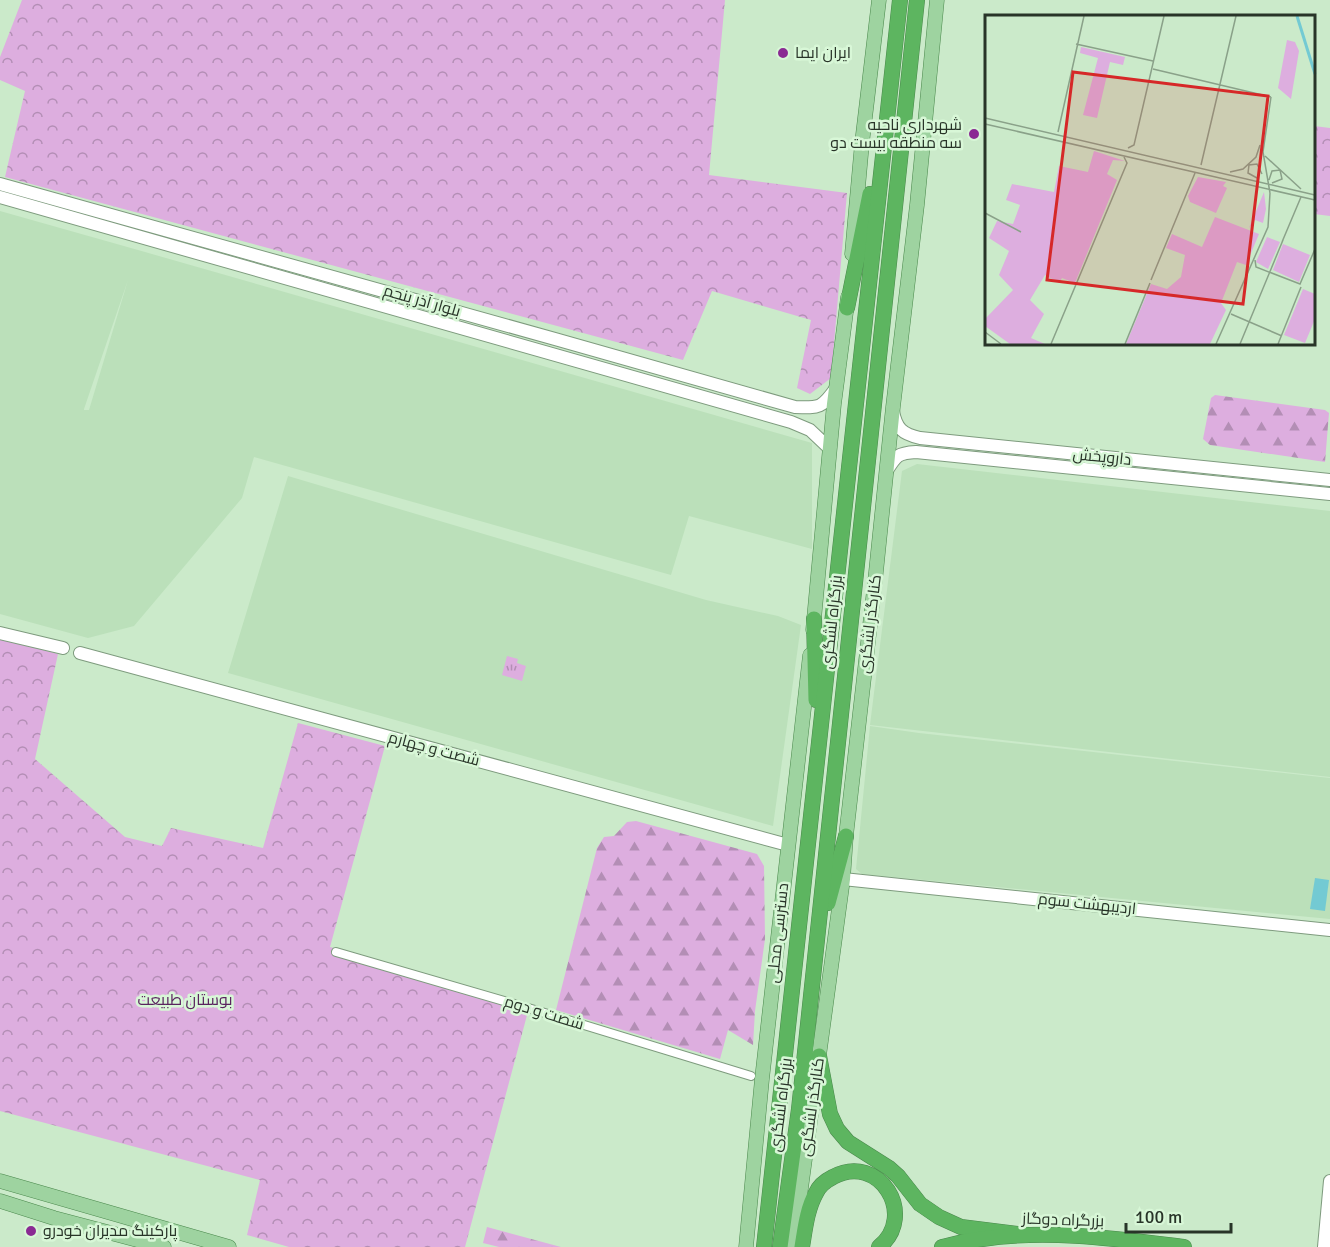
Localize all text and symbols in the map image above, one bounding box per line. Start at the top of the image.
inset map [985,15,1315,345]
place label: ایران ایما [795,43,851,63]
marker: ایران ایما [776,46,790,60]
place label: شهرداری ناحیه سه منطقه بیست دو [830,115,962,153]
marker: شهرداری ناحیه سه منطقه بیست دو [967,127,981,141]
street label: بلوار آذر پنجم [381,280,463,323]
street label: داروپخش [1072,444,1132,471]
street label: کنارگذر لشگری [854,573,886,675]
street label: بزرگراه لشگری [817,574,847,670]
street label: شصت و چهارم [386,727,482,772]
street label: دسترسی محلی [763,882,793,984]
street label: اردیبهشت سوم [1037,889,1137,920]
park label: بوستان طبیعت [138,990,232,1010]
street label: شصت و دوم [501,991,586,1036]
street label: کنارگذر لشگری [795,1056,829,1158]
street label: بزرگراه لشگری [765,1057,797,1153]
scale bar [1126,1196,1231,1234]
text: 100 m [1135,1206,1182,1228]
street label: بزرگراه دوگاز [1021,1209,1104,1231]
place label: پارکینگ مدیران خودرو [43,1221,178,1242]
marker: پارکینگ مدیران خودرو [24,1224,38,1238]

